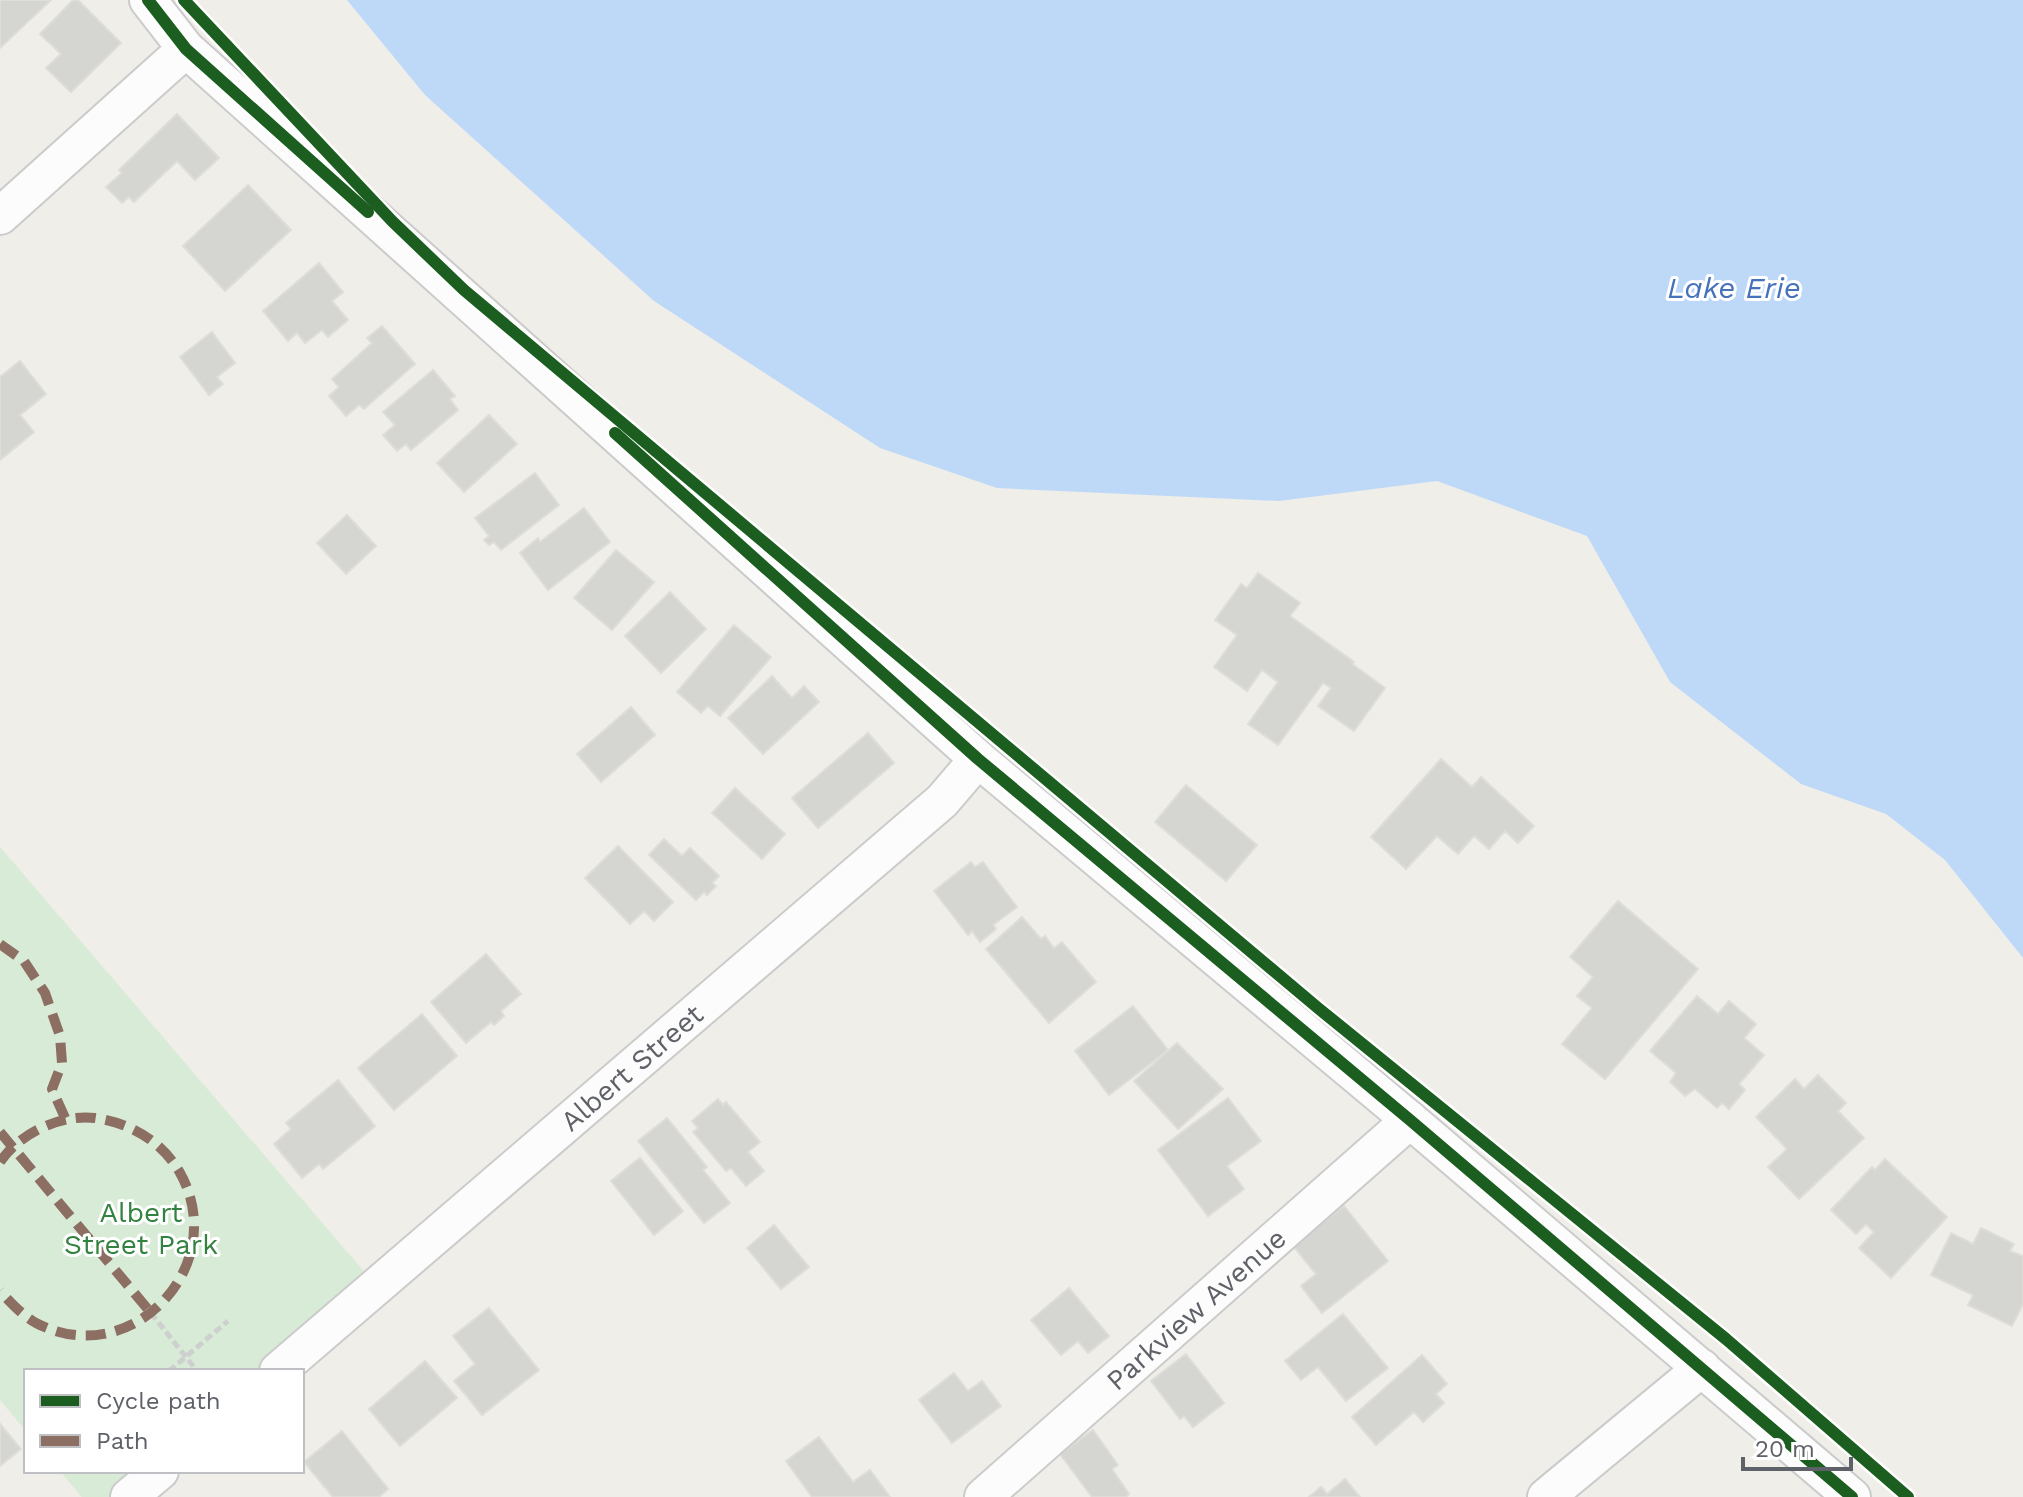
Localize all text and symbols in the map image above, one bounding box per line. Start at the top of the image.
water label: Lake Erie [1667,270,1801,305]
street label: Albert Street [554,998,710,1138]
park label: Albert Street Park [64,1196,218,1261]
street label: Parkview Avenue [1100,1221,1293,1397]
legend [24,1369,304,1473]
text: Cycle path [96,1387,221,1415]
scale bar [1743,1421,1851,1471]
text: Path [96,1427,149,1455]
text: 20 m [1755,1435,1815,1463]

